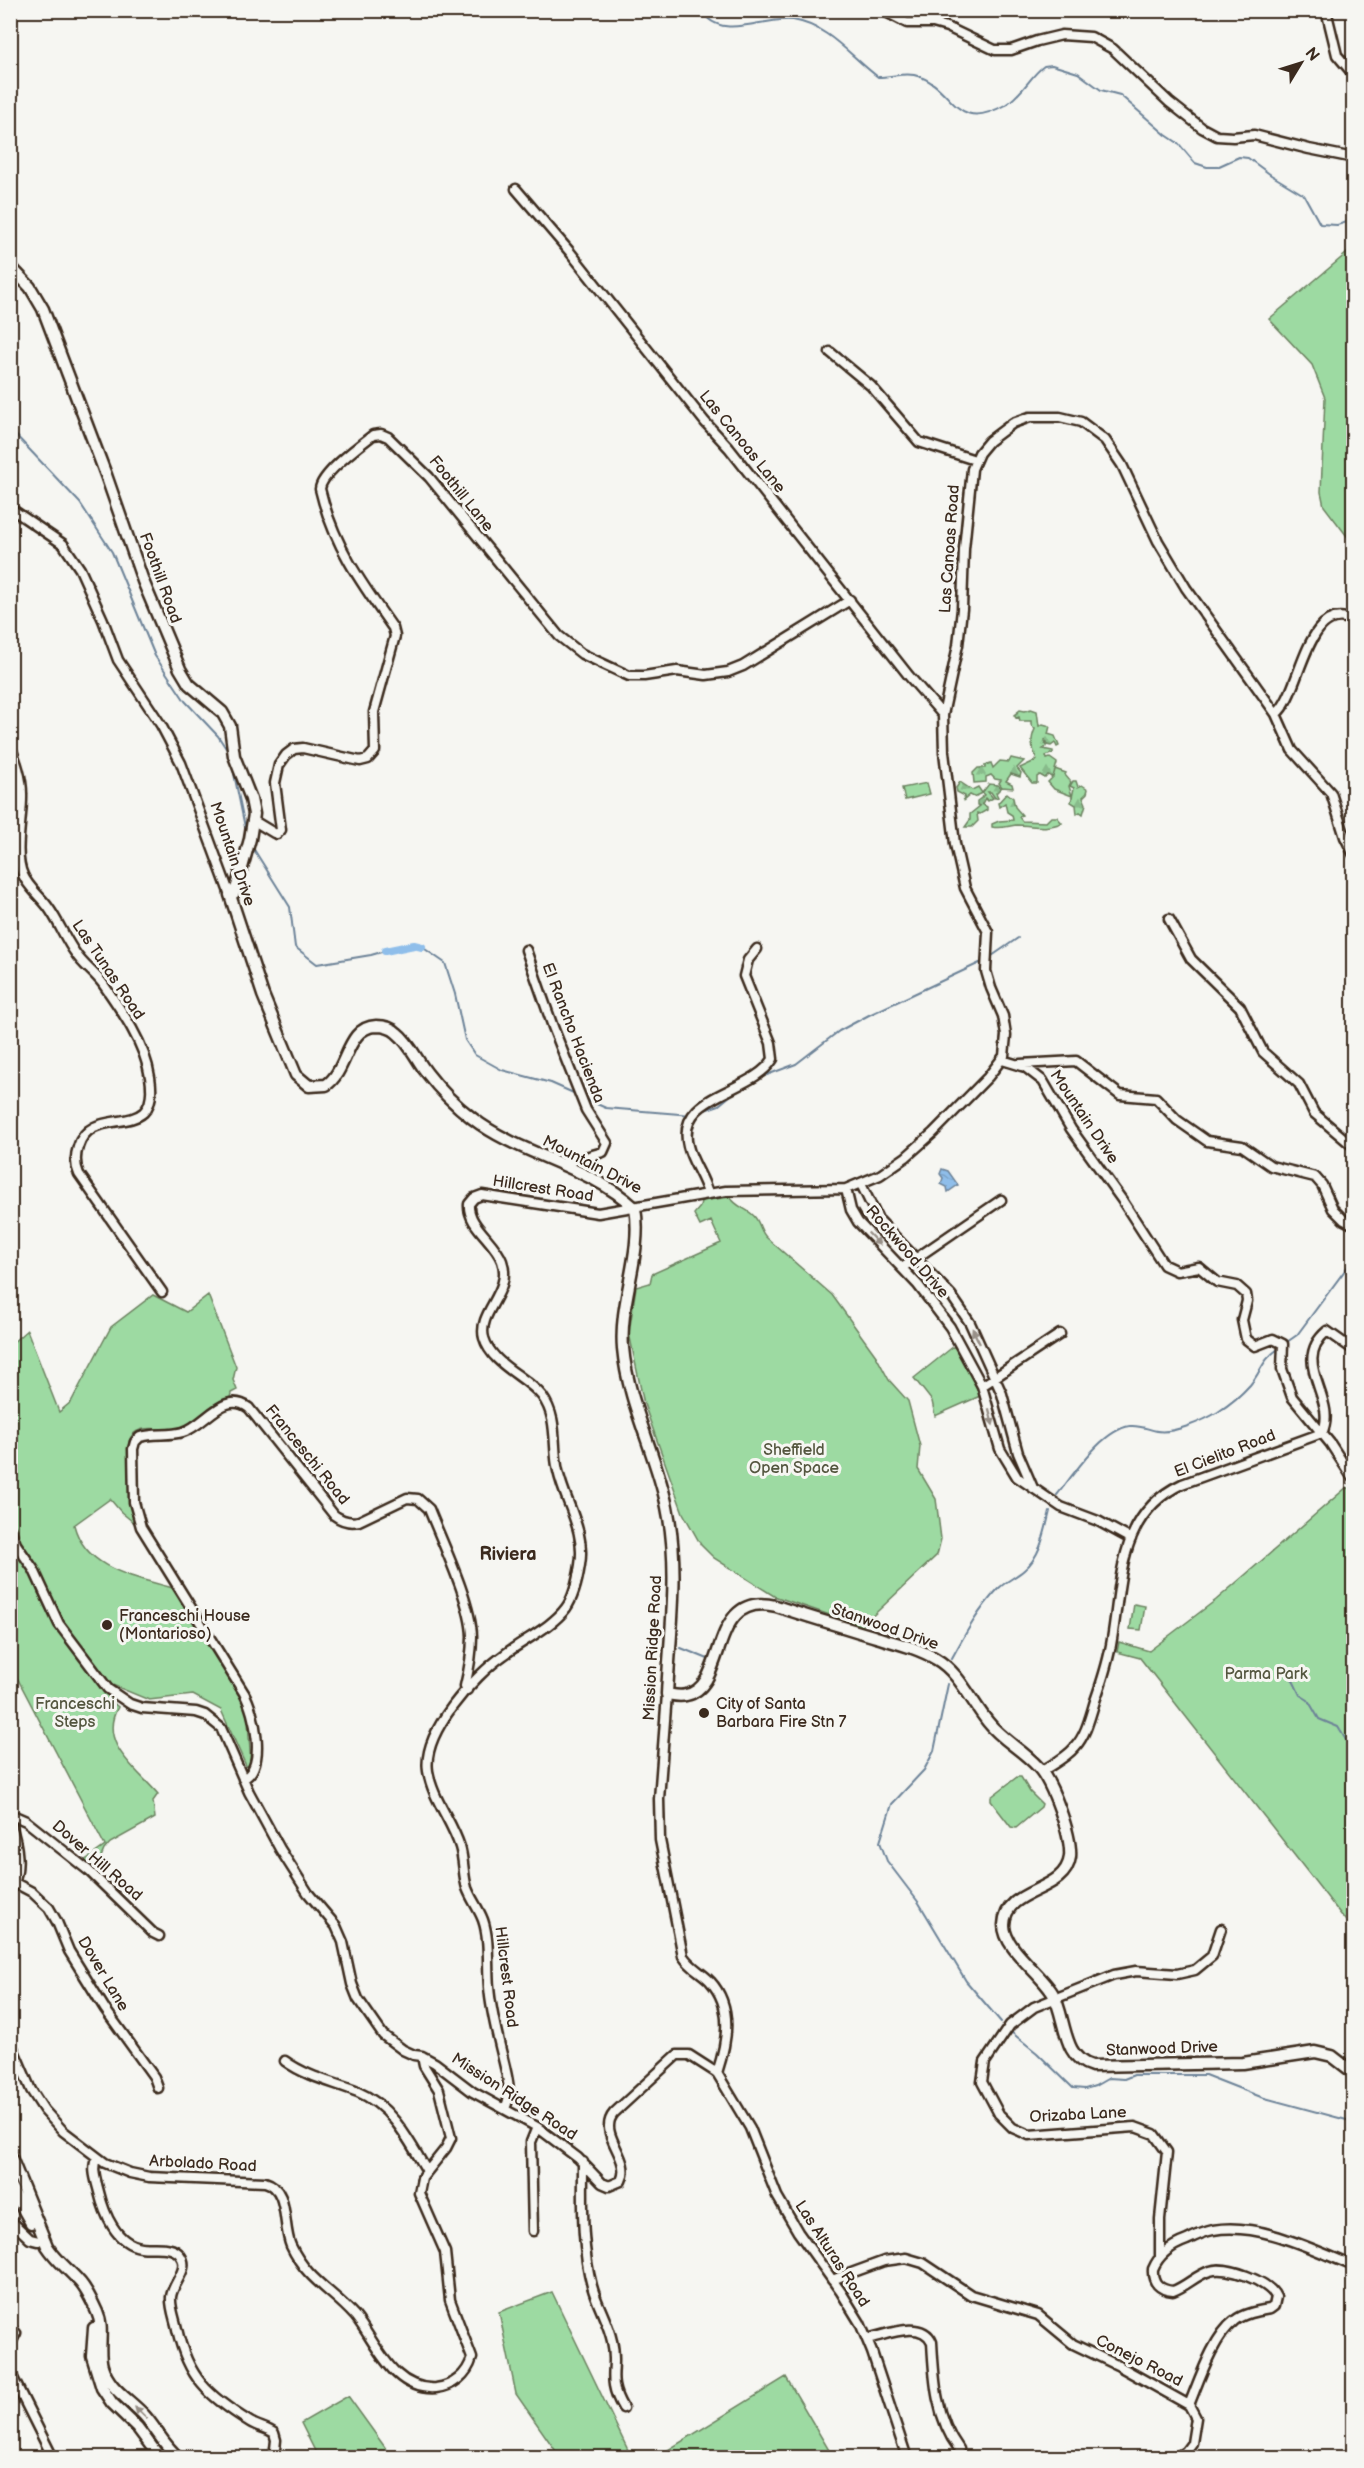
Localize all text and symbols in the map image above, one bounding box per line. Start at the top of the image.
north arrow [1271,33,1331,93]
text: N [1300,44,1323,65]
street label: Las Canoas Lane [695,387,789,497]
street label: Foothill Lane [425,452,498,536]
street label: Las Canoas Road [936,484,964,614]
street label: Foothill Road [135,530,185,626]
street label: Mountain Drive [205,799,259,909]
street label: Las Tunas Road [68,917,148,1023]
street label: El Rancho Hacienda [538,960,608,1106]
street label: Mountain Drive [1046,1067,1123,1168]
street label: Mountain Drive [539,1132,645,1198]
street label: Hillcrest Road [491,1172,595,1206]
street label: Rockwood Drive [862,1202,953,1303]
one-way arrow [866,1231,880,1245]
one-way arrow [972,1327,981,1344]
street label: Franceschi Road [261,1401,353,1509]
one-way arrow [987,1407,997,1426]
street label: El Cielito Road [1172,1426,1278,1482]
park label: Sheffield Open Space [749,1441,840,1478]
district label: Riviera [479,1544,537,1565]
street label: Mission Ridge Road [640,1575,666,1721]
street label: Stanwood Drive [829,1600,942,1654]
place label: Franceschi House (Montarioso) [119,1607,251,1644]
marker: Franceschi House (Montarioso) [100,1618,114,1632]
park label: Parma Park [1225,1665,1308,1684]
park label: Franceschi Steps [35,1695,115,1732]
place label: City of Santa Barbara Fire Stn 7 [716,1695,846,1732]
marker: City of Santa Barbara Fire Stn 7 [697,1706,711,1720]
street label: Dover Hill Road [48,1817,146,1905]
street label: Hillcrest Road [490,1925,522,2029]
street label: Dover Lane [73,1933,133,2015]
street label: Stanwood Drive [1106,2038,1219,2060]
street label: Mission Ridge Road [448,2049,580,2145]
street label: Orizaba Lane [1029,2103,1127,2127]
street label: Arbolado Road [149,2152,257,2176]
street label: Las Alturas Road [791,2197,873,2311]
street label: Conejo Road [1092,2331,1186,2391]
one-way arrow [134,2407,148,2421]

